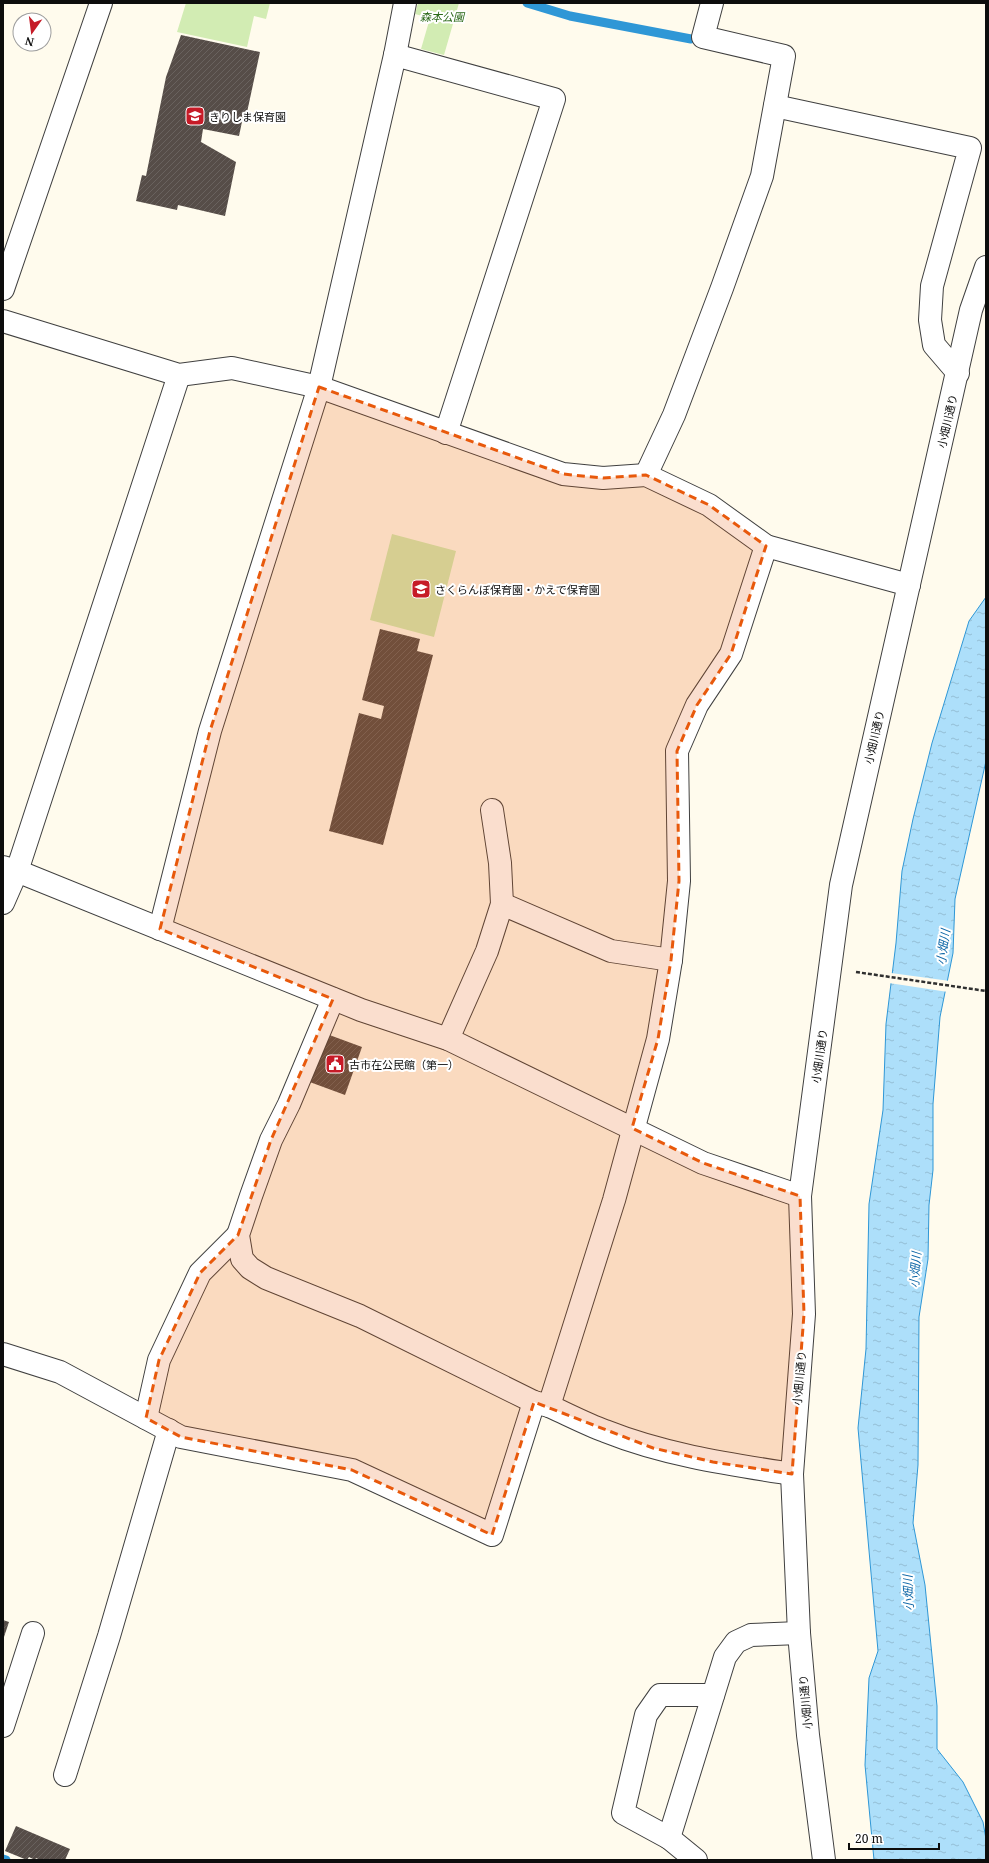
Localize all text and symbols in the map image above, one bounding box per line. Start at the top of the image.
park label: 森本公園 [420,9,466,24]
north arrow [12,12,52,52]
text: N [23,34,35,51]
school or university icon: きりしま保育園 [184,105,206,127]
place label: きりしま保育園 [209,109,286,124]
street label: 小畑川通り [934,393,960,449]
school or university icon: さくらんぼ保育園・かえで保育園 [410,578,432,600]
place label: さくらんぼ保育園・かえで保育園 [435,582,600,597]
street label: 小畑川通り [861,709,887,765]
water label: 小畑川 [932,926,954,966]
street label: 小畑川通り [808,1028,830,1084]
public building icon: 古市在公民館（第一） [324,1053,346,1075]
place label: 古市在公民館（第一） [349,1057,459,1072]
water label: 小畑川 [905,1249,925,1289]
street label: 小畑川通り [789,1350,809,1406]
water label: 小畑川 [899,1573,917,1611]
street label: 小畑川通り [795,1674,815,1730]
scale bar [849,1825,939,1851]
text: 20 m [855,1830,883,1847]

